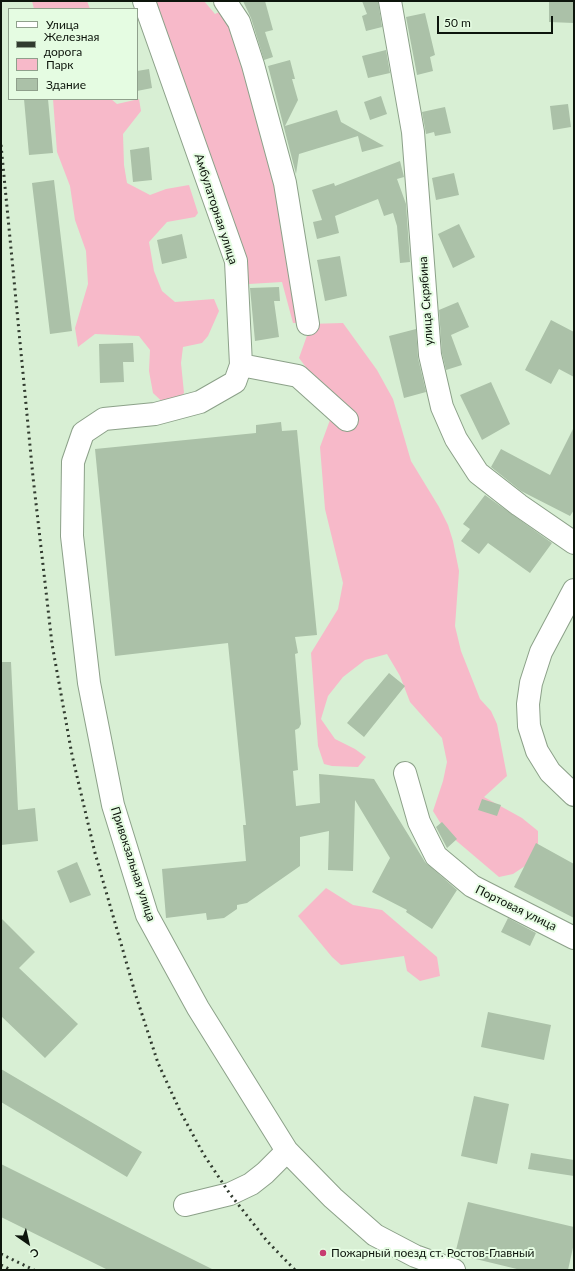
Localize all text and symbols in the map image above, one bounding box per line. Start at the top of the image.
legend [8,8,138,100]
scale bar [439,8,555,34]
text: 50 m [444,15,471,30]
text: Улица [46,17,79,32]
text: Железная дорога [44,29,99,59]
text: Парк [46,57,74,72]
text: Здание [46,77,86,92]
street label: Амбулаторная улица [191,152,241,266]
street label: улица Скрябина [416,256,436,346]
street label: Привокзальная улица [108,805,158,923]
street label: Портовая улица [473,882,559,934]
north arrow [8,1223,48,1263]
text: С [28,1246,42,1261]
place label: Пожарный поезд ст. Ростов-Главный [331,1246,535,1260]
marker: Пожарный поезд ст. Ростов-Главный [318,1248,328,1258]

